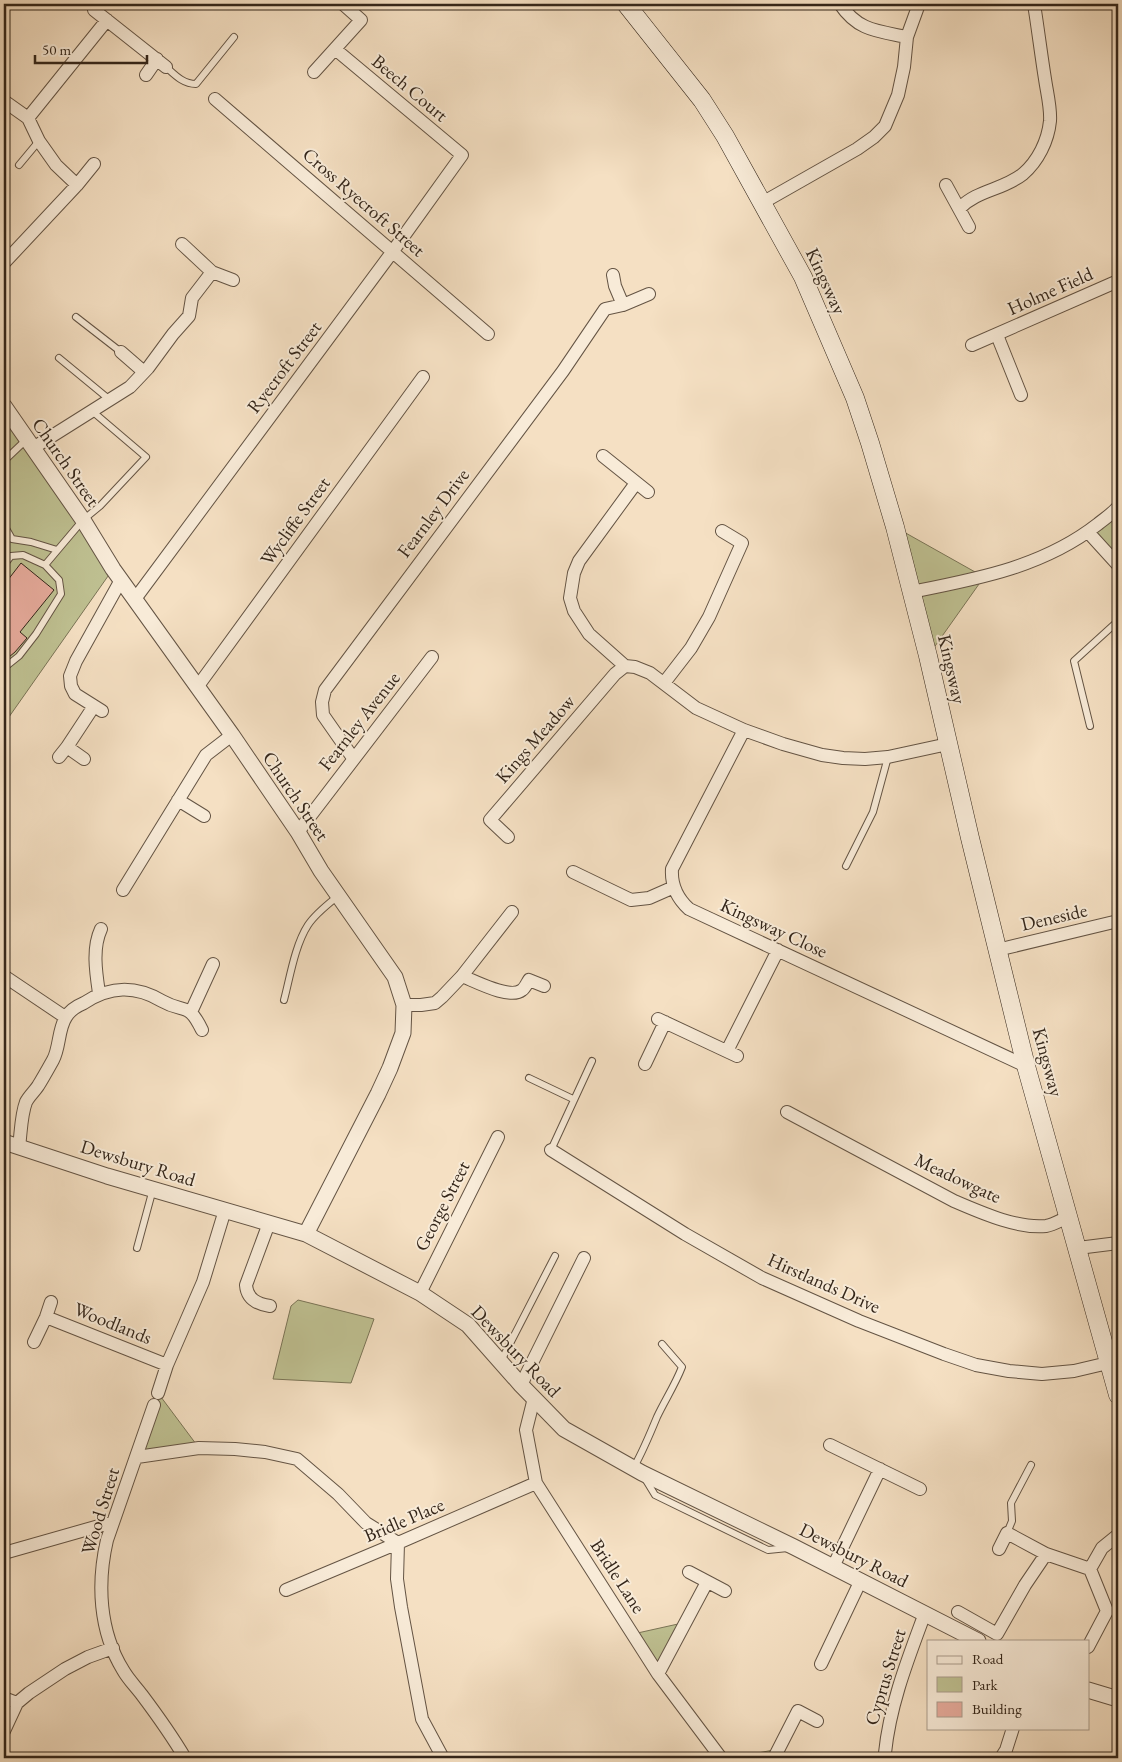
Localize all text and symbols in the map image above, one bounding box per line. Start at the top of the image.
scale bar [35,32,148,64]
text: 50 m [42,40,71,59]
street label: Beech Court [367,49,453,127]
street label: Cross Ryecroft Street [297,142,431,262]
street label: Kingsway [800,244,853,319]
street label: Holme Field [1003,261,1097,321]
street label: Ryecroft Street [241,316,327,418]
street label: Church Street [26,413,106,511]
street label: Fearnley Drive [391,463,475,563]
street label: Wycliffe Street [254,472,336,570]
street label: Kingsway [932,632,972,707]
street label: Fearnley Avenue [312,666,406,776]
street label: Kings Meadow [490,689,581,788]
street label: Church Street [257,746,335,846]
street label: Kingsway Close [716,892,832,964]
street label: Deneside [1019,897,1089,937]
street label: Kingsway [1027,1025,1069,1100]
street label: Dewsbury Road [77,1134,199,1192]
street label: Meadowgate [911,1147,1005,1209]
street label: George Street [409,1157,475,1255]
street label: Hirstlands Drive [764,1247,884,1319]
street label: Woodlands [70,1296,156,1350]
street label: Dewsbury Road [466,1300,567,1403]
street label: Wood Street [75,1465,125,1557]
street label: Bridle Place [360,1492,448,1548]
street label: Dewsbury Road [795,1517,913,1593]
street label: Bridle Lane [585,1534,651,1618]
street label: Cyprus Street [858,1626,912,1728]
legend [927,1640,1090,1730]
text: Road [972,1649,1004,1668]
text: Park [972,1675,999,1694]
text: Building [972,1699,1022,1718]

